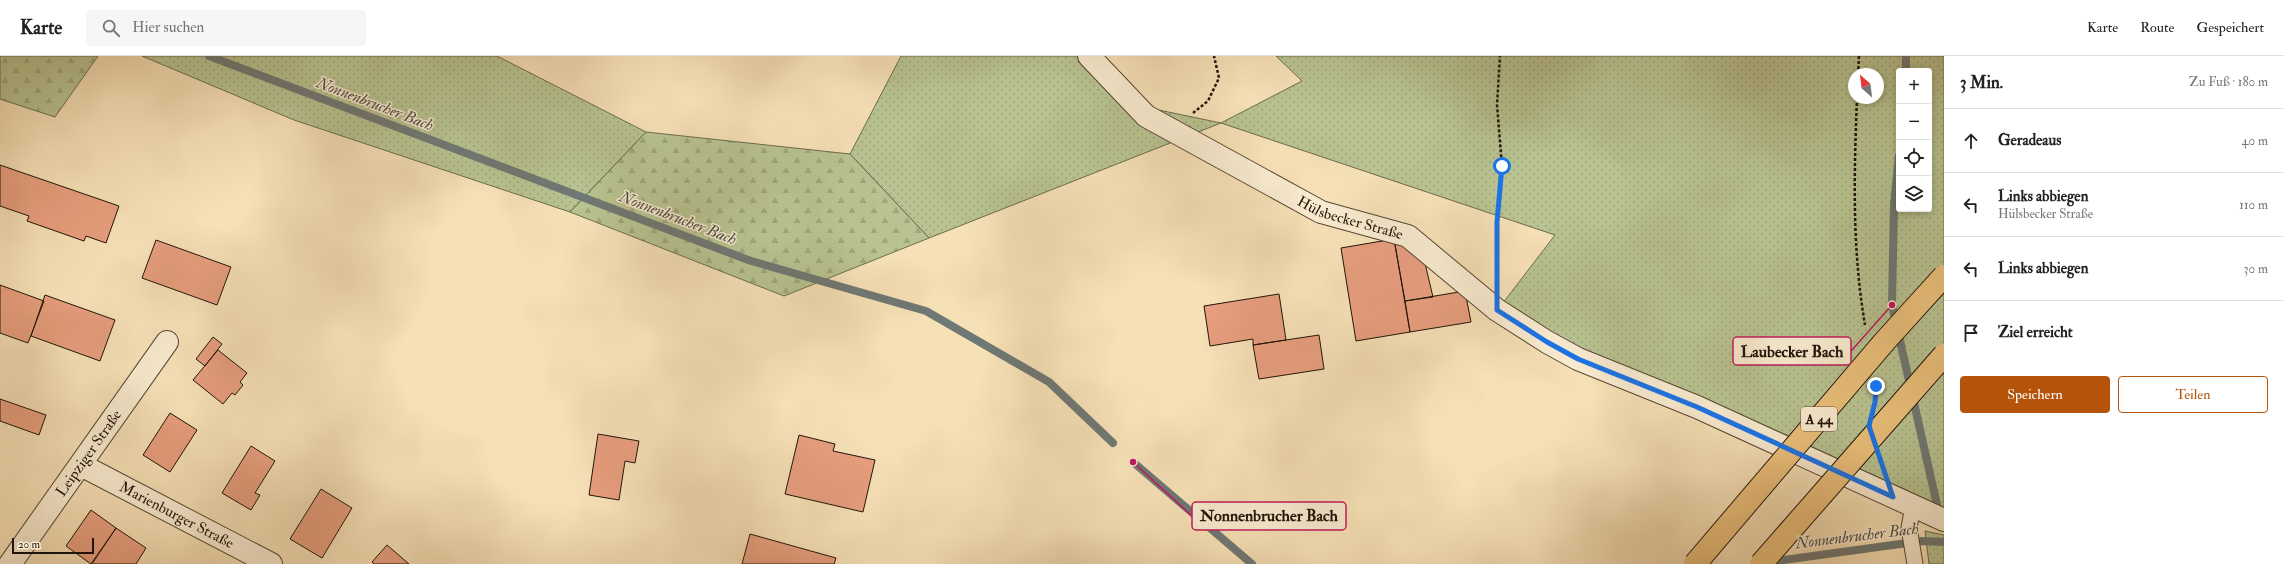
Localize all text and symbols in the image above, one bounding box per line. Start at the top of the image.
search box [86,10,366,46]
text: Karte [20,16,62,40]
icon: search [100,17,122,39]
text: Hier suchen [132,18,204,37]
text: Karte [2087,19,2118,36]
text: Route [2140,19,2174,36]
text: Gespeichert [2196,19,2264,36]
north arrow [1848,68,1884,104]
map controls [1896,68,1932,212]
button: + [1896,68,1932,104]
water label: Nonnenbrucher Bach [313,72,436,136]
text: 3 Min. [1960,72,2003,93]
text: Zu Fuß · 180 m [2189,74,2268,90]
button: − [1896,104,1932,140]
icon: ahead [1960,130,1982,152]
text: Geradeaus [1998,131,2061,150]
text: 40 m [2242,133,2268,149]
button: locate [1896,140,1932,176]
route start [1493,157,1511,175]
button: layers [1896,176,1932,212]
water label: Nonnenbrucher Bach [616,186,739,250]
text: Links abbiegen [1998,187,2088,206]
street label: Hülsbecker Straße [1294,191,1405,244]
icon: left [1960,194,1982,216]
text: 110 m [2239,197,2268,213]
text: Hülsbecker Straße [1998,206,2093,222]
icon: left [1960,258,1982,280]
text: Links abbiegen [1998,259,2088,278]
text: 30 m [2244,261,2268,277]
icon: arrive [1960,322,1982,344]
text: Ziel erreicht [1998,323,2073,342]
callout: Laubecker Bach [1733,337,1851,365]
text: Laubecker Bach [1741,342,1844,362]
button: Speichern [1960,376,2110,413]
button: Teilen [2118,376,2268,413]
route end [1867,377,1885,395]
street label: Leipziger Straße [51,406,126,500]
road number: A 44 [1801,407,1837,431]
street label: Marienburger Straße [116,477,237,553]
callout: Nonnenbrucher Bach [1192,502,1346,530]
text: Nonnenbrucher Bach [1199,506,1339,526]
water label: Nonnenbrucher Bach [1793,519,1920,554]
scale bar [12,536,94,555]
text: 20 m [18,538,40,551]

